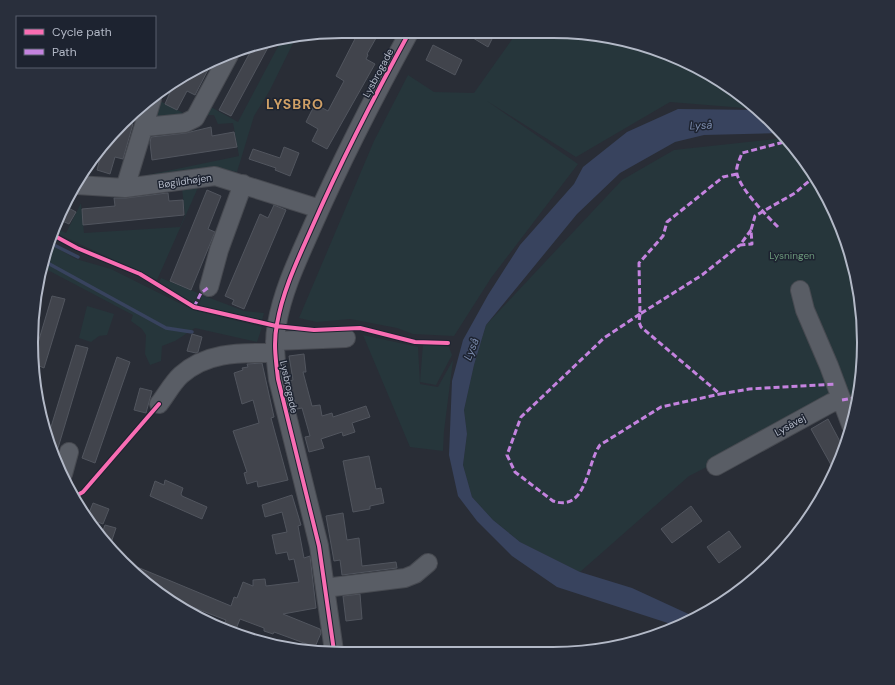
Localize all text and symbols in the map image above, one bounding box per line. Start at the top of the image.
legend [16,16,156,68]
text: Cycle path [52,24,112,40]
text: Path [52,44,77,60]
street label: Lysbrogade [360,46,396,100]
district label: LYSBRO [266,95,324,113]
water label: Lyså [689,117,713,133]
street label: Bøgildhøjen [157,171,213,191]
park label: Lysningen [769,249,815,262]
water label: Lyså [460,336,482,362]
street label: Lysbrogade [277,360,301,415]
street label: Lysåvej [772,411,808,439]

